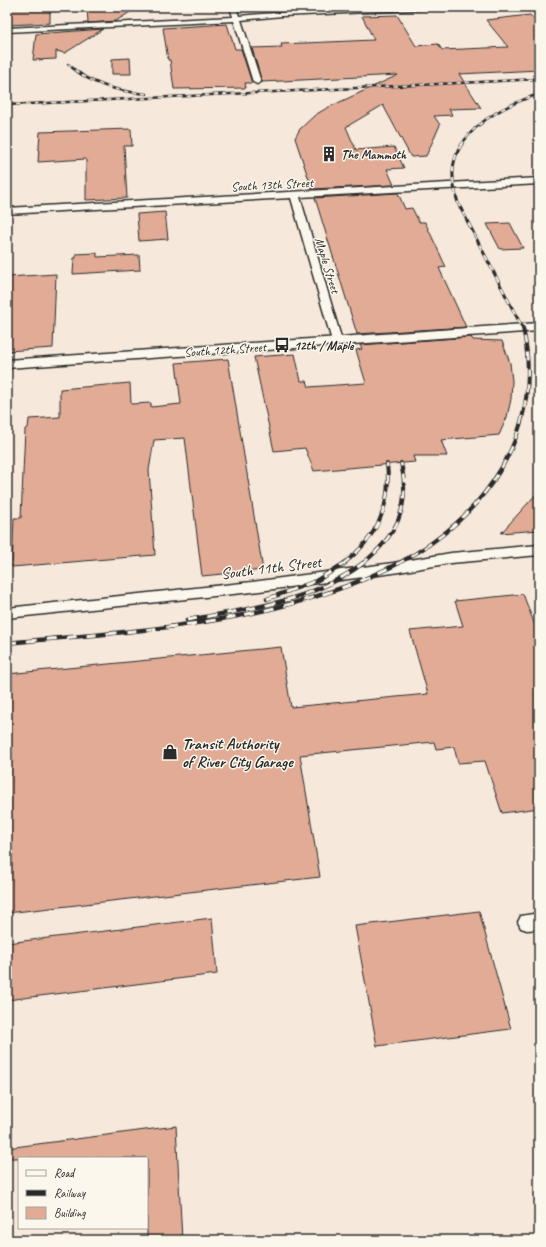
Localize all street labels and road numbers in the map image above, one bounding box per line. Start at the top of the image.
street label: South 13th Street [231,175,315,195]
street label: Maple Street [311,235,344,297]
street label: South 12th Street [184,339,268,361]
street label: South 11th Street [220,552,324,584]

